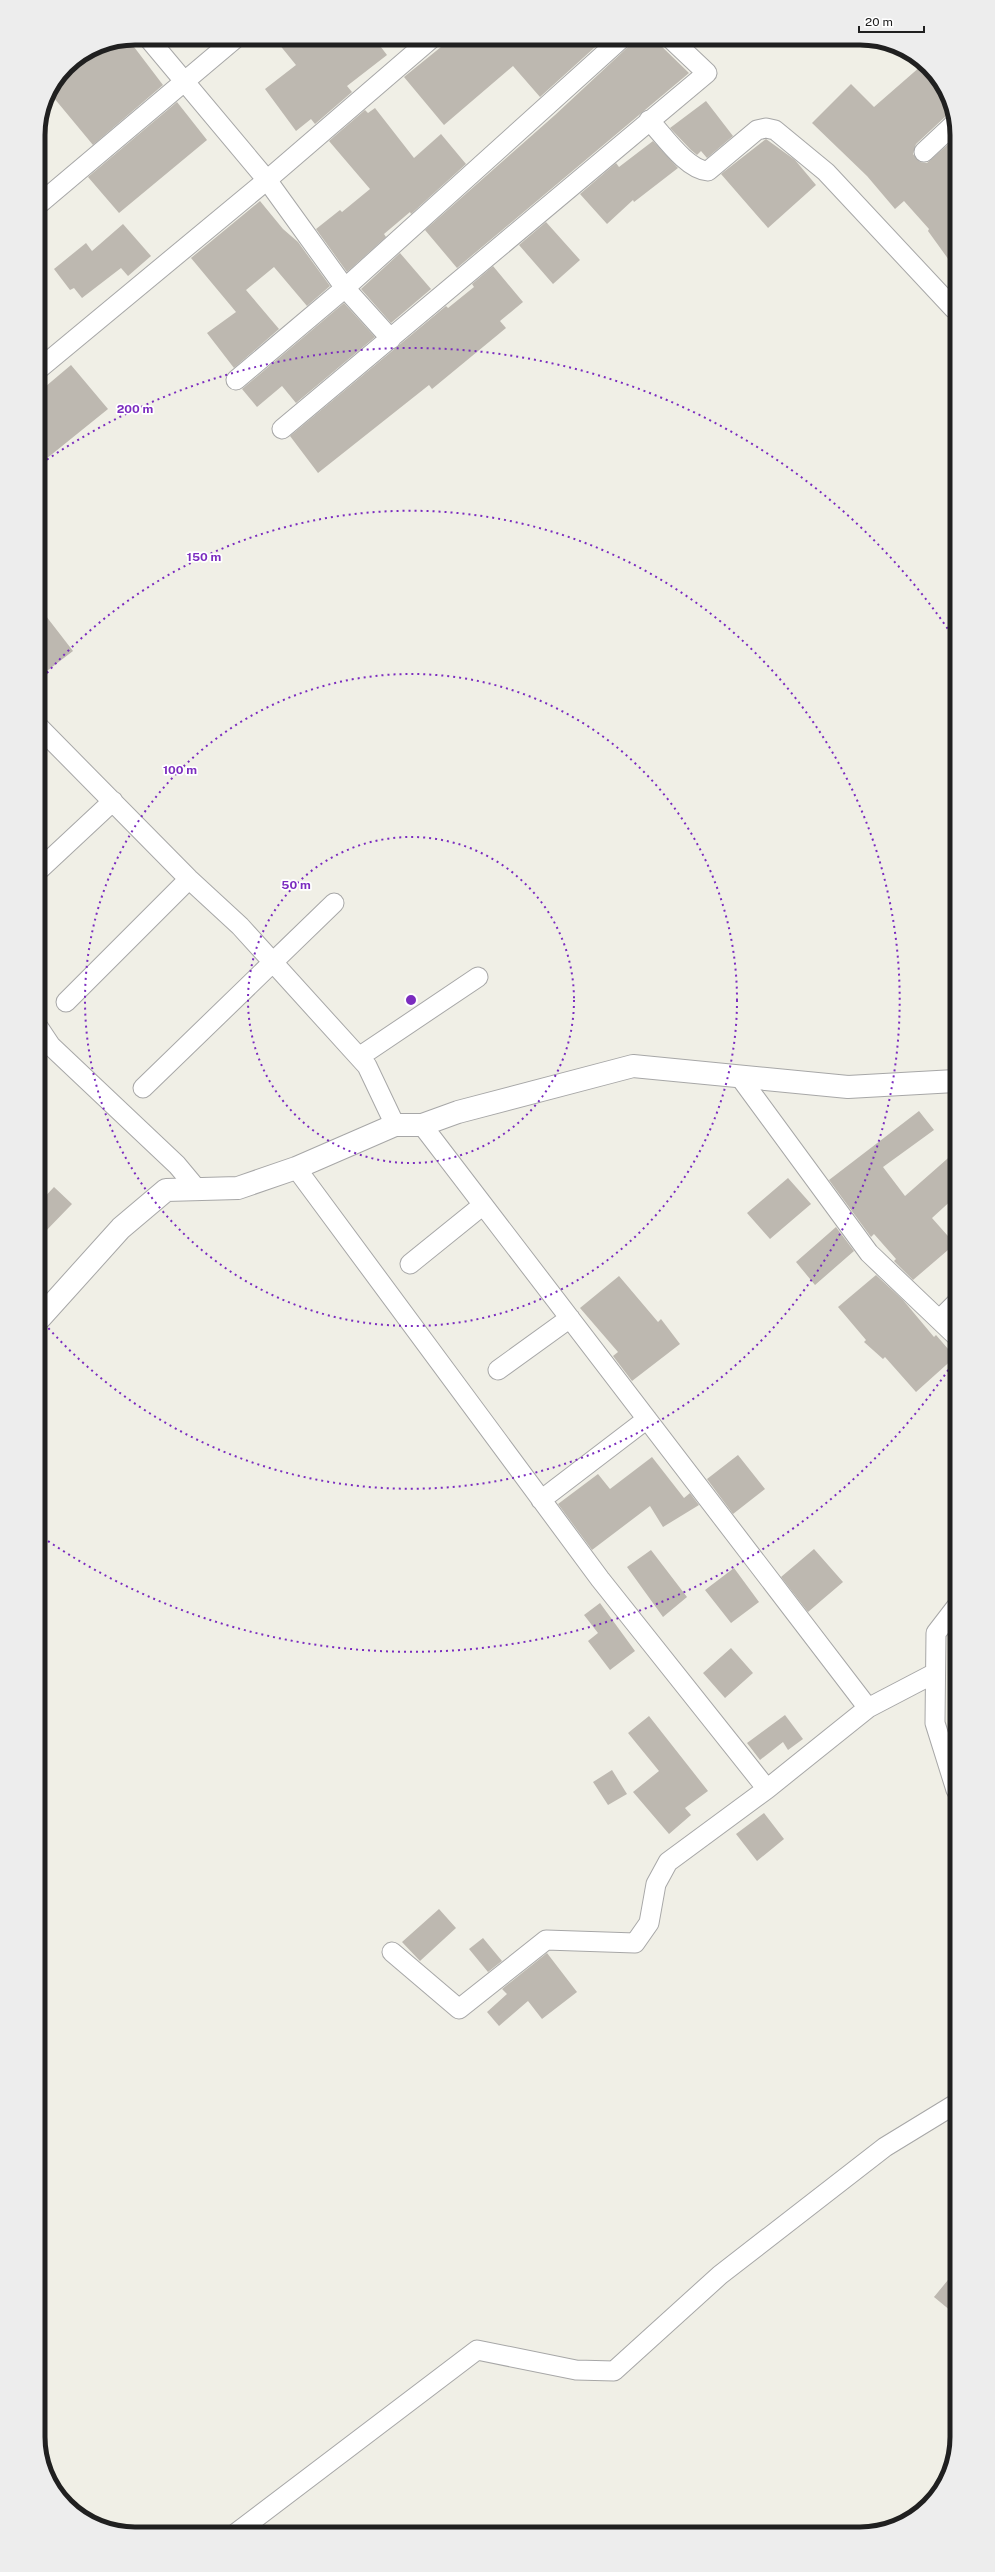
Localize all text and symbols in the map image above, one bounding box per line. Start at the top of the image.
scale bar [859,8,924,34]
text: 20 m [865,15,893,29]
text: 200 m [117,402,153,416]
text: 150 m [187,550,221,564]
text: 100 m [163,763,197,777]
text: 50 m [281,878,311,892]
centre of rings [404,993,418,1007]

